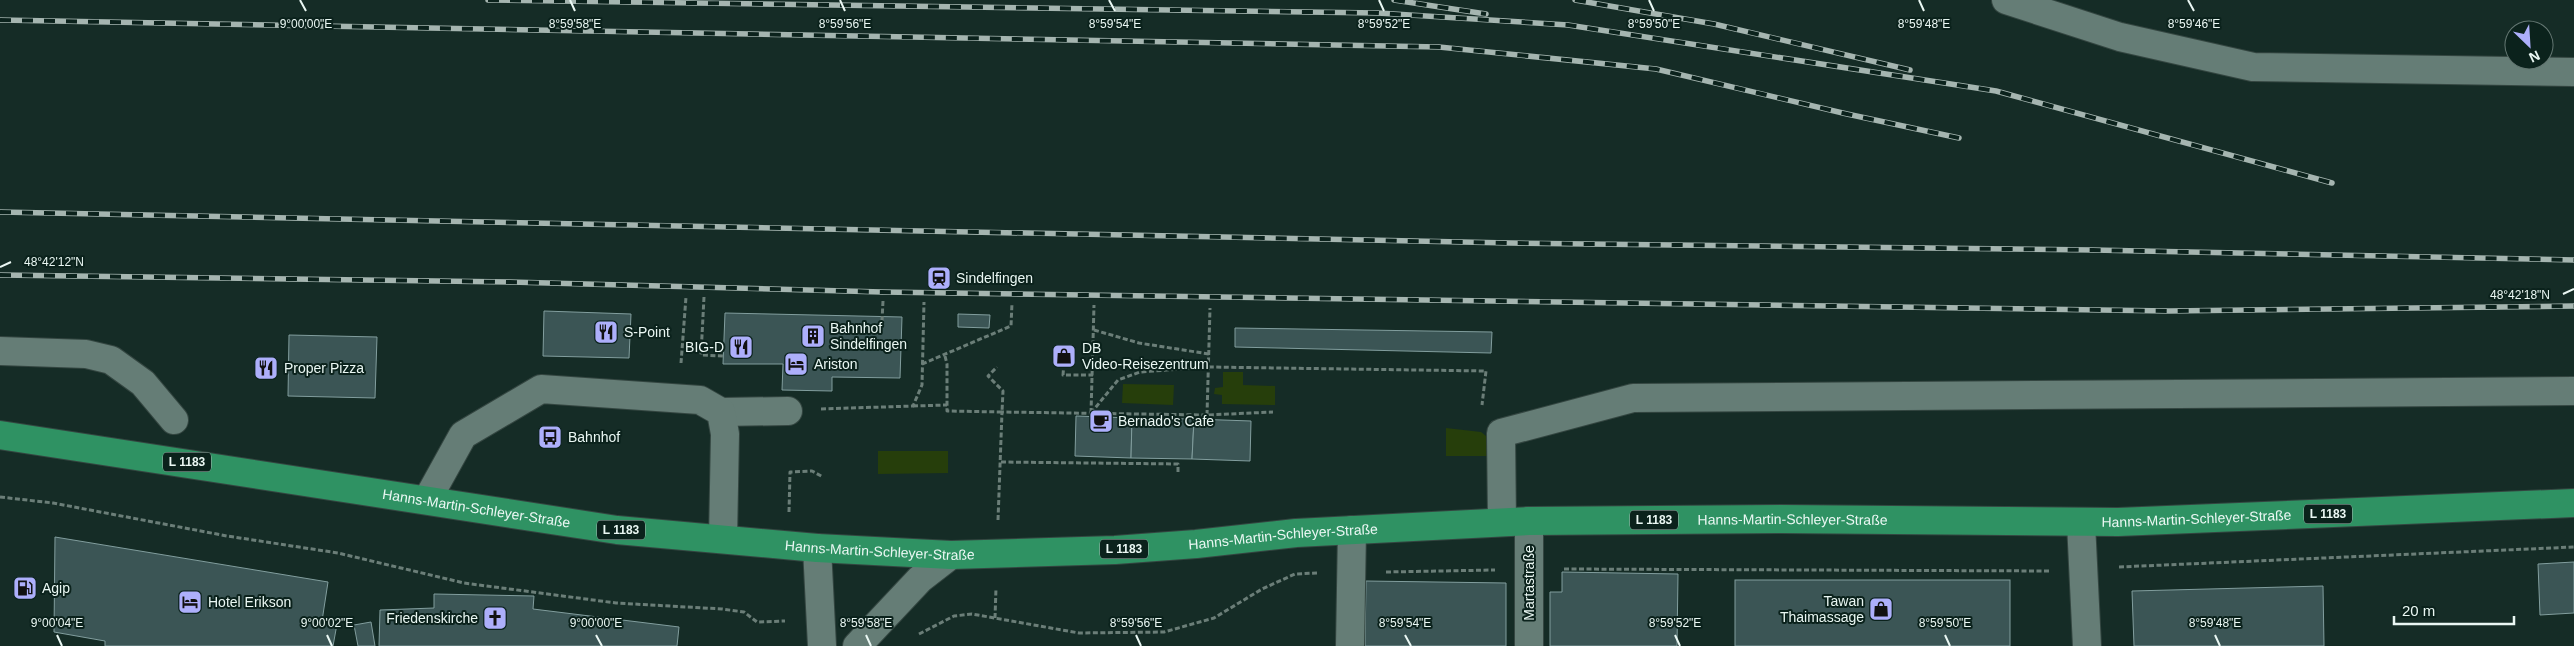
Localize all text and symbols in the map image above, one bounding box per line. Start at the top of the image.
text: 9°00'00"E [280,17,332,31]
text: 8°59'58"E [549,17,601,31]
text: 8°59'56"E [819,17,871,31]
text: 8°59'54"E [1089,17,1141,31]
text: 8°59'52"E [1358,17,1410,31]
text: 8°59'50"E [1628,17,1680,31]
text: 8°59'48"E [1898,17,1950,31]
text: 8°59'46"E [2168,17,2220,31]
north arrow [2504,20,2554,70]
text: N [2527,47,2542,66]
text: 48°42'12"N [24,255,84,269]
station icon: Sindelfingen [926,265,952,291]
place label: Sindelfingen [956,270,1033,286]
text: 48°42'18"N [2490,288,2550,302]
restaurant icon: S-Point [593,319,619,345]
place label: Bahnhof Sindelfingen [830,320,907,352]
building icon: Bahnhof Sindelfingen [800,323,826,349]
place label: S-Point [624,324,670,340]
restaurant icon: BIG-D [728,334,754,360]
place label: BIG-D [685,339,724,355]
place label: DB Video-Reisezentrum [1082,340,1209,372]
shop icon: DB Video-Reisezentrum [1051,343,1077,369]
hotel icon: Ariston [783,351,809,377]
restaurant icon: Proper Pizza [253,355,279,381]
place label: Ariston [814,356,858,372]
place label: Proper Pizza [284,360,364,376]
cafe icon: Bernado's Cafe [1088,408,1114,434]
place label: Bernado's Cafe [1118,413,1214,429]
bus stop icon: Bahnhof [537,424,563,450]
place label: Bahnhof [568,429,620,445]
road number: L 1183 [163,452,211,472]
street label: Hanns-Martin-Schleyer-Straße [381,486,572,531]
road number: L 1183 [2304,504,2352,524]
street label: Hanns-Martin-Schleyer-Straße [2101,507,2292,530]
road number: L 1183 [1630,510,1678,530]
street label: Hanns-Martin-Schleyer-Straße [1697,511,1888,528]
road number: L 1183 [597,520,645,540]
street label: Hanns-Martin-Schleyer-Straße [1188,521,1378,553]
street label: Hanns-Martin-Schleyer-Straße [784,537,975,563]
road number: L 1183 [1100,540,1148,558]
street label: Martastraße [1521,545,1537,621]
fuel station icon: Agip [12,575,38,601]
place label: Agip [42,580,70,596]
hotel icon: Hotel Erikson [177,589,203,615]
place label: Tawan Thaimassage [1780,593,1864,625]
place label: Hotel Erikson [208,594,291,610]
scale bar [2394,594,2514,626]
shop icon: Tawan Thaimassage [1868,596,1894,622]
text: 20 m [2402,602,2435,619]
church icon: Friedenskirche [482,605,508,631]
place label: Friedenskirche [386,610,478,626]
text: 9°00'04"E [31,616,83,630]
text: 9°00'02"E [301,616,353,630]
text: 9°00'00"E [570,616,622,630]
text: 8°59'58"E [840,616,892,630]
text: 8°59'56"E [1110,616,1162,630]
text: 8°59'54"E [1379,616,1431,630]
text: 8°59'52"E [1649,616,1701,630]
text: 8°59'50"E [1919,616,1971,630]
text: 8°59'48"E [2189,616,2241,630]

